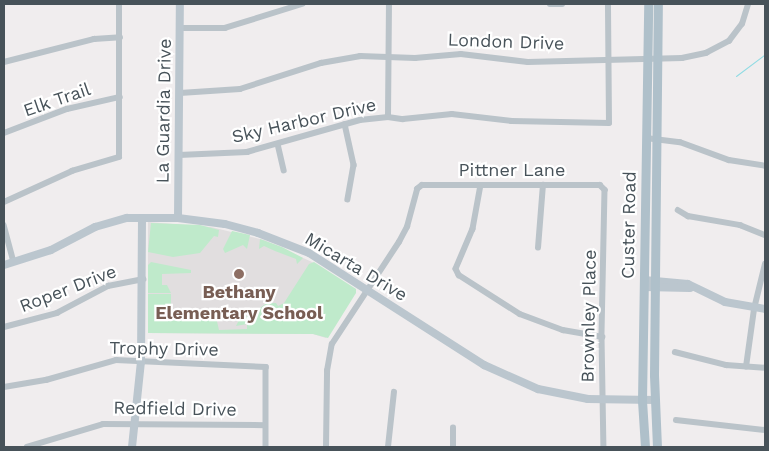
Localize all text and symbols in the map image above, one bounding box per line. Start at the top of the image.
street label: London Drive [447,29,565,55]
street label: La Guardia Drive [152,38,176,184]
street label: Elk Trail [20,78,94,122]
street label: Sky Harbor Drive [229,94,379,148]
street label: Pittner Lane [458,159,566,181]
street label: Custer Road [617,171,641,279]
street label: Micarta Drive [301,228,411,306]
street label: Brownley Place [577,249,601,383]
street label: Roper Drive [16,261,120,317]
marker: Bethany Elementary School [233,268,245,280]
place label: Bethany Elementary School [155,282,323,324]
street label: Trophy Drive [109,337,219,361]
street label: Redfield Drive [113,397,237,421]

